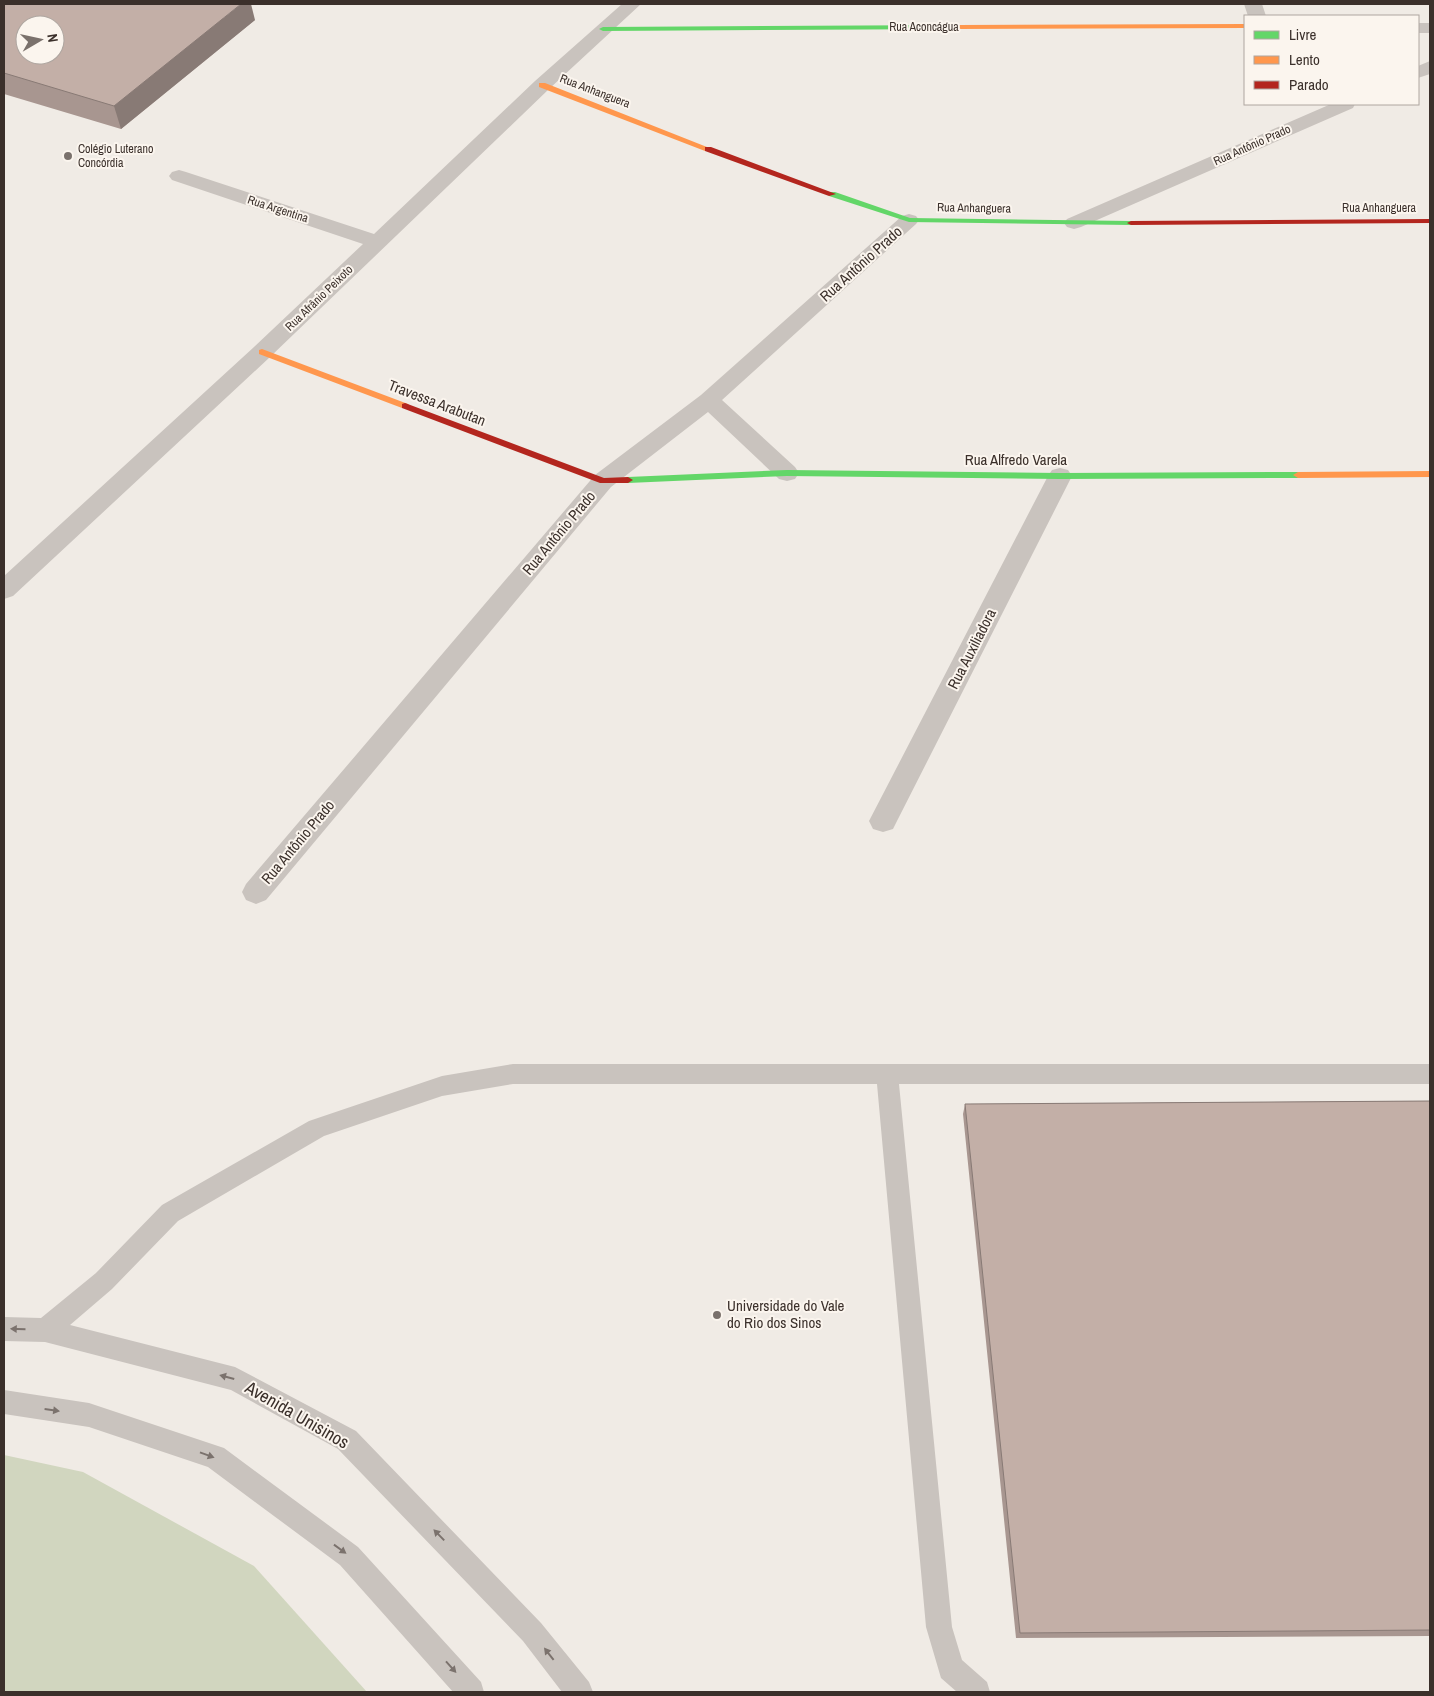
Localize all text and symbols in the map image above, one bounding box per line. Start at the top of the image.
north arrow [15,15,65,65]
legend [1244,15,1419,105]
street label: Rua Aconcágua [889,19,959,35]
text: Livre [1289,24,1317,45]
text: N [43,32,62,43]
text: Lento [1289,49,1320,70]
street label: Rua Anhanguera [558,70,633,112]
text: Parado [1289,74,1329,95]
street label: Rua Antônio Prado [1211,121,1293,169]
place label: Colégio Luterano Concórdia [78,141,154,171]
marker: Colégio Luterano Concórdia [62,150,74,162]
street label: Rua Argentina [246,192,311,226]
street label: Rua Anhanguera [937,199,1012,217]
street label: Rua Anhanguera [1342,200,1416,216]
street label: Rua Antônio Prado [815,221,906,306]
street label: Rua Afrânio Peixoto [282,262,356,334]
street label: Travessa Arabutan [385,374,489,431]
street label: Rua Alfredo Varela [965,449,1067,470]
street label: Rua Antônio Prado [517,486,600,579]
street label: Rua Auxiliadora [942,605,1001,693]
street label: Rua Antônio Prado [256,795,339,888]
place label: Universidade do Vale do Rio dos Sinos [727,1295,845,1333]
marker: Universidade do Vale do Rio dos Sinos [711,1309,723,1321]
one-way arrow [10,1325,26,1333]
one-way arrow [220,1373,235,1381]
street label: Avenida Unisinos [240,1374,354,1454]
one-way arrow [44,1406,60,1414]
one-way arrow [200,1452,215,1459]
one-way arrow [433,1529,445,1541]
one-way arrow [333,1544,347,1554]
one-way arrow [544,1648,555,1661]
one-way arrow [445,1661,457,1673]

